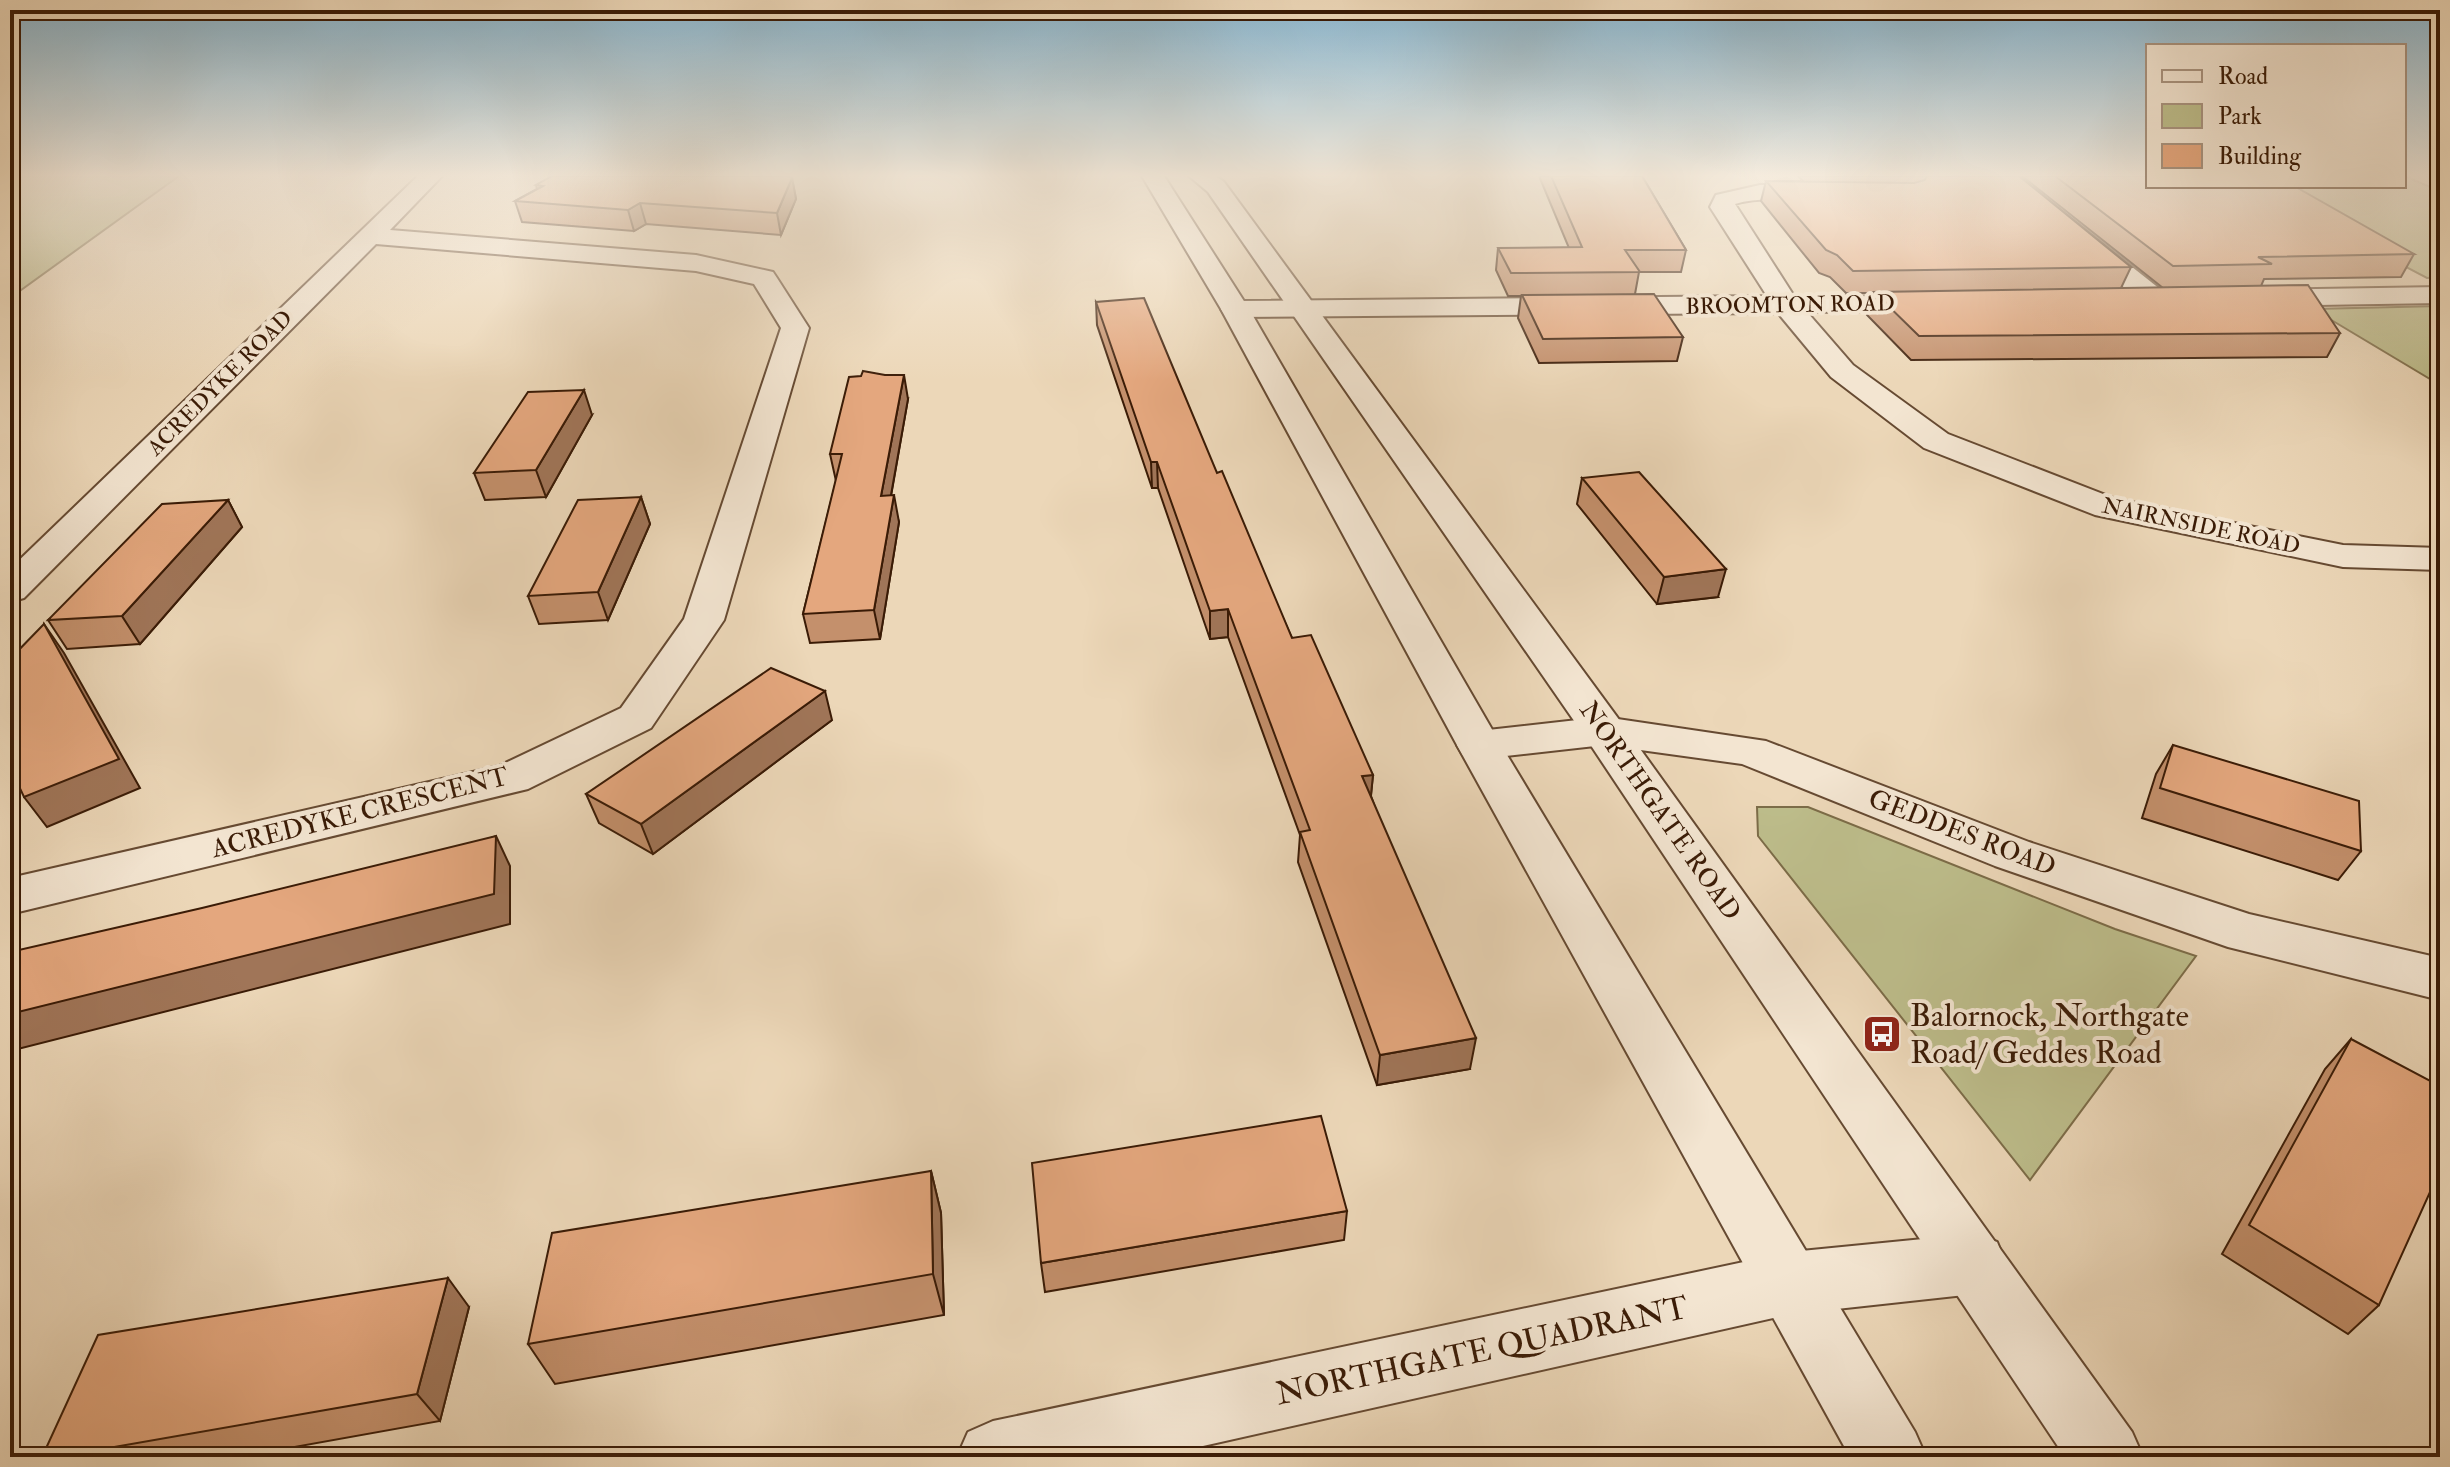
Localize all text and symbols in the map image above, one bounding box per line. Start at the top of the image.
legend [2146,44,2406,188]
text: Road [2218,61,2268,92]
text: Park [2218,101,2262,132]
text: Building [2218,141,2302,172]
street label: BROOMTON ROAD [1685,289,1895,321]
street label: ACREDYKE ROAD [141,304,299,462]
street label: NAIRNSIDE ROAD [2099,491,2303,561]
street label: NORTHGATE ROAD [1572,695,1748,927]
street label: ACREDYKE CRESCENT [207,761,512,866]
street label: GEDDES ROAD [1864,783,2060,883]
place label: Balornock, Northgate Road/ Geddes Road [1910,996,2189,1073]
bus stop icon: Balornock, Northgate Road/ Geddes Road [1861,1013,1903,1055]
street label: NORTHGATE QUADRANT [1272,1288,1692,1414]

